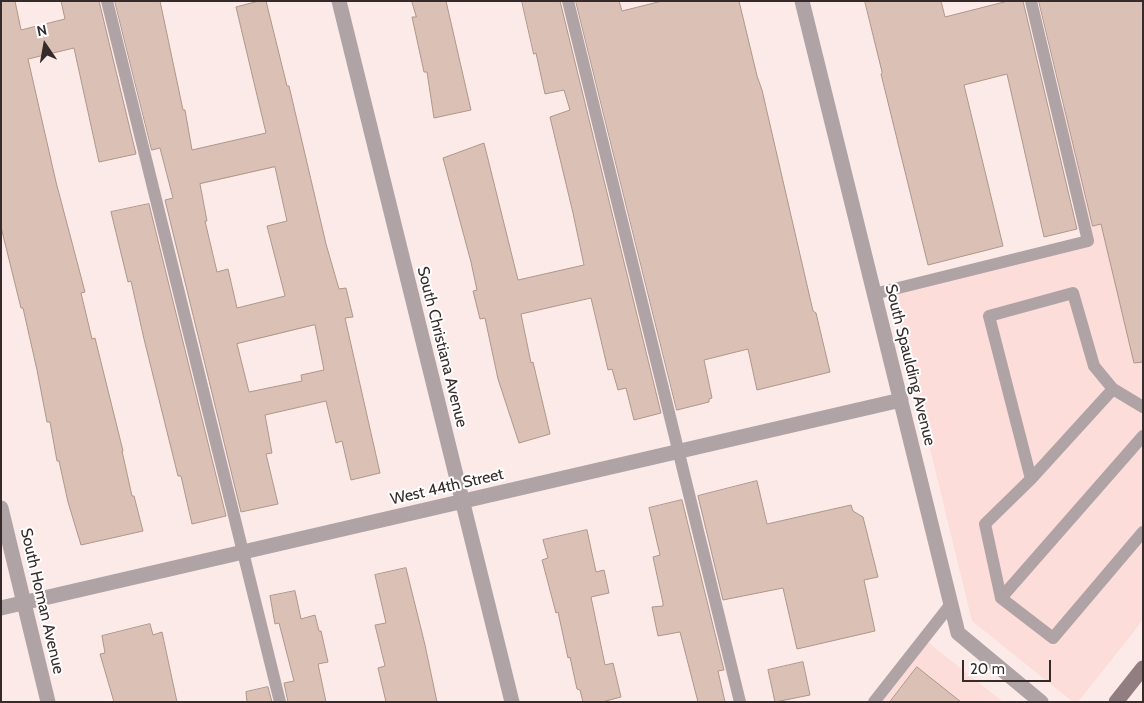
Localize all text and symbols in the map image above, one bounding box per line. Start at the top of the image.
north arrow [20,20,70,70]
text: N [35,20,49,40]
street label: South Christiana Avenue [413,265,471,429]
street label: South Spaulding Avenue [881,282,939,448]
street label: West 44th Street [389,465,505,509]
street label: South Homan Avenue [16,526,68,676]
scale bar [964,650,1053,682]
text: 20 m [970,660,1005,678]

